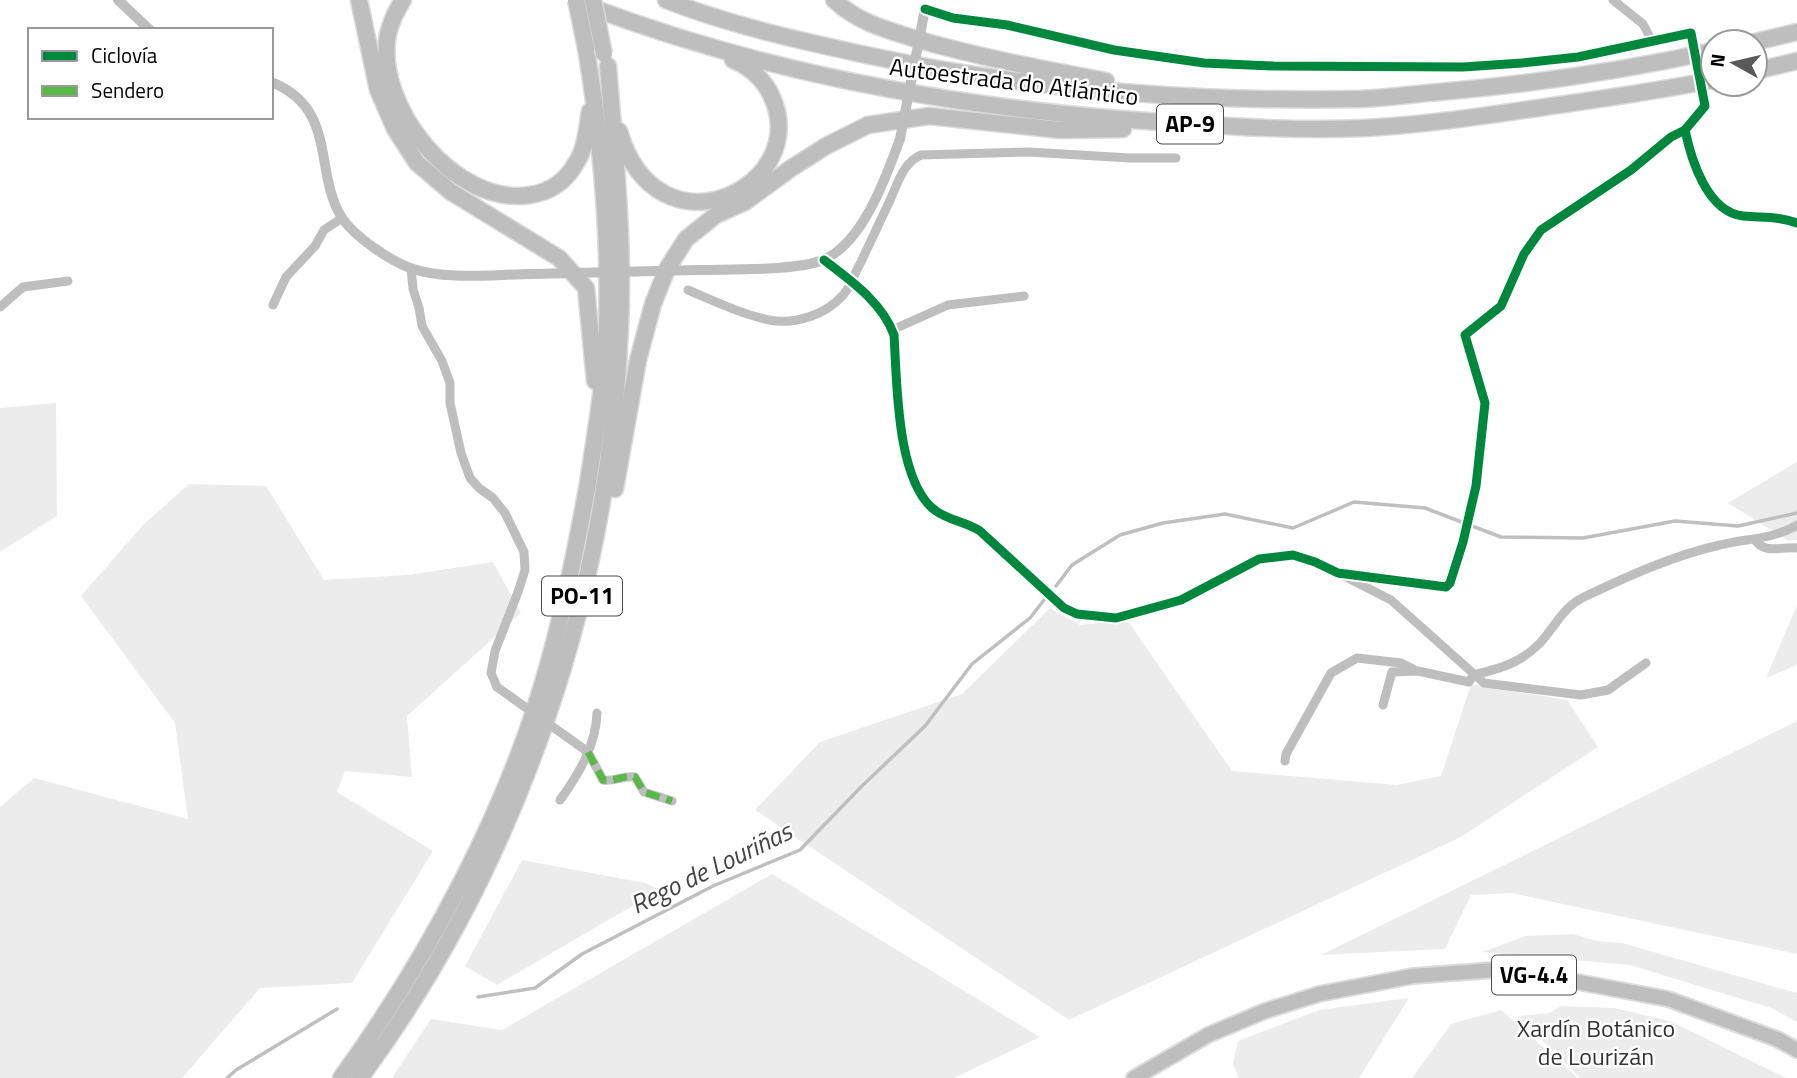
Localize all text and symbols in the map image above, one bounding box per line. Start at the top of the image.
legend [28,28,273,119]
north arrow [1699,28,1769,98]
text: Ciclovía [91,39,158,71]
street label: Autoestrada do Atlántico [888,48,1141,114]
text: N [1701,52,1732,69]
text: Sendero [91,74,164,106]
road number: AP-9 [1157,105,1223,144]
road number: PO-11 [542,576,622,616]
water label: Rego de Louriñas [623,811,800,924]
road number: VG-4.4 [1492,956,1576,994]
park label: Xardín Botánico de Lourizán [1517,1010,1675,1074]

